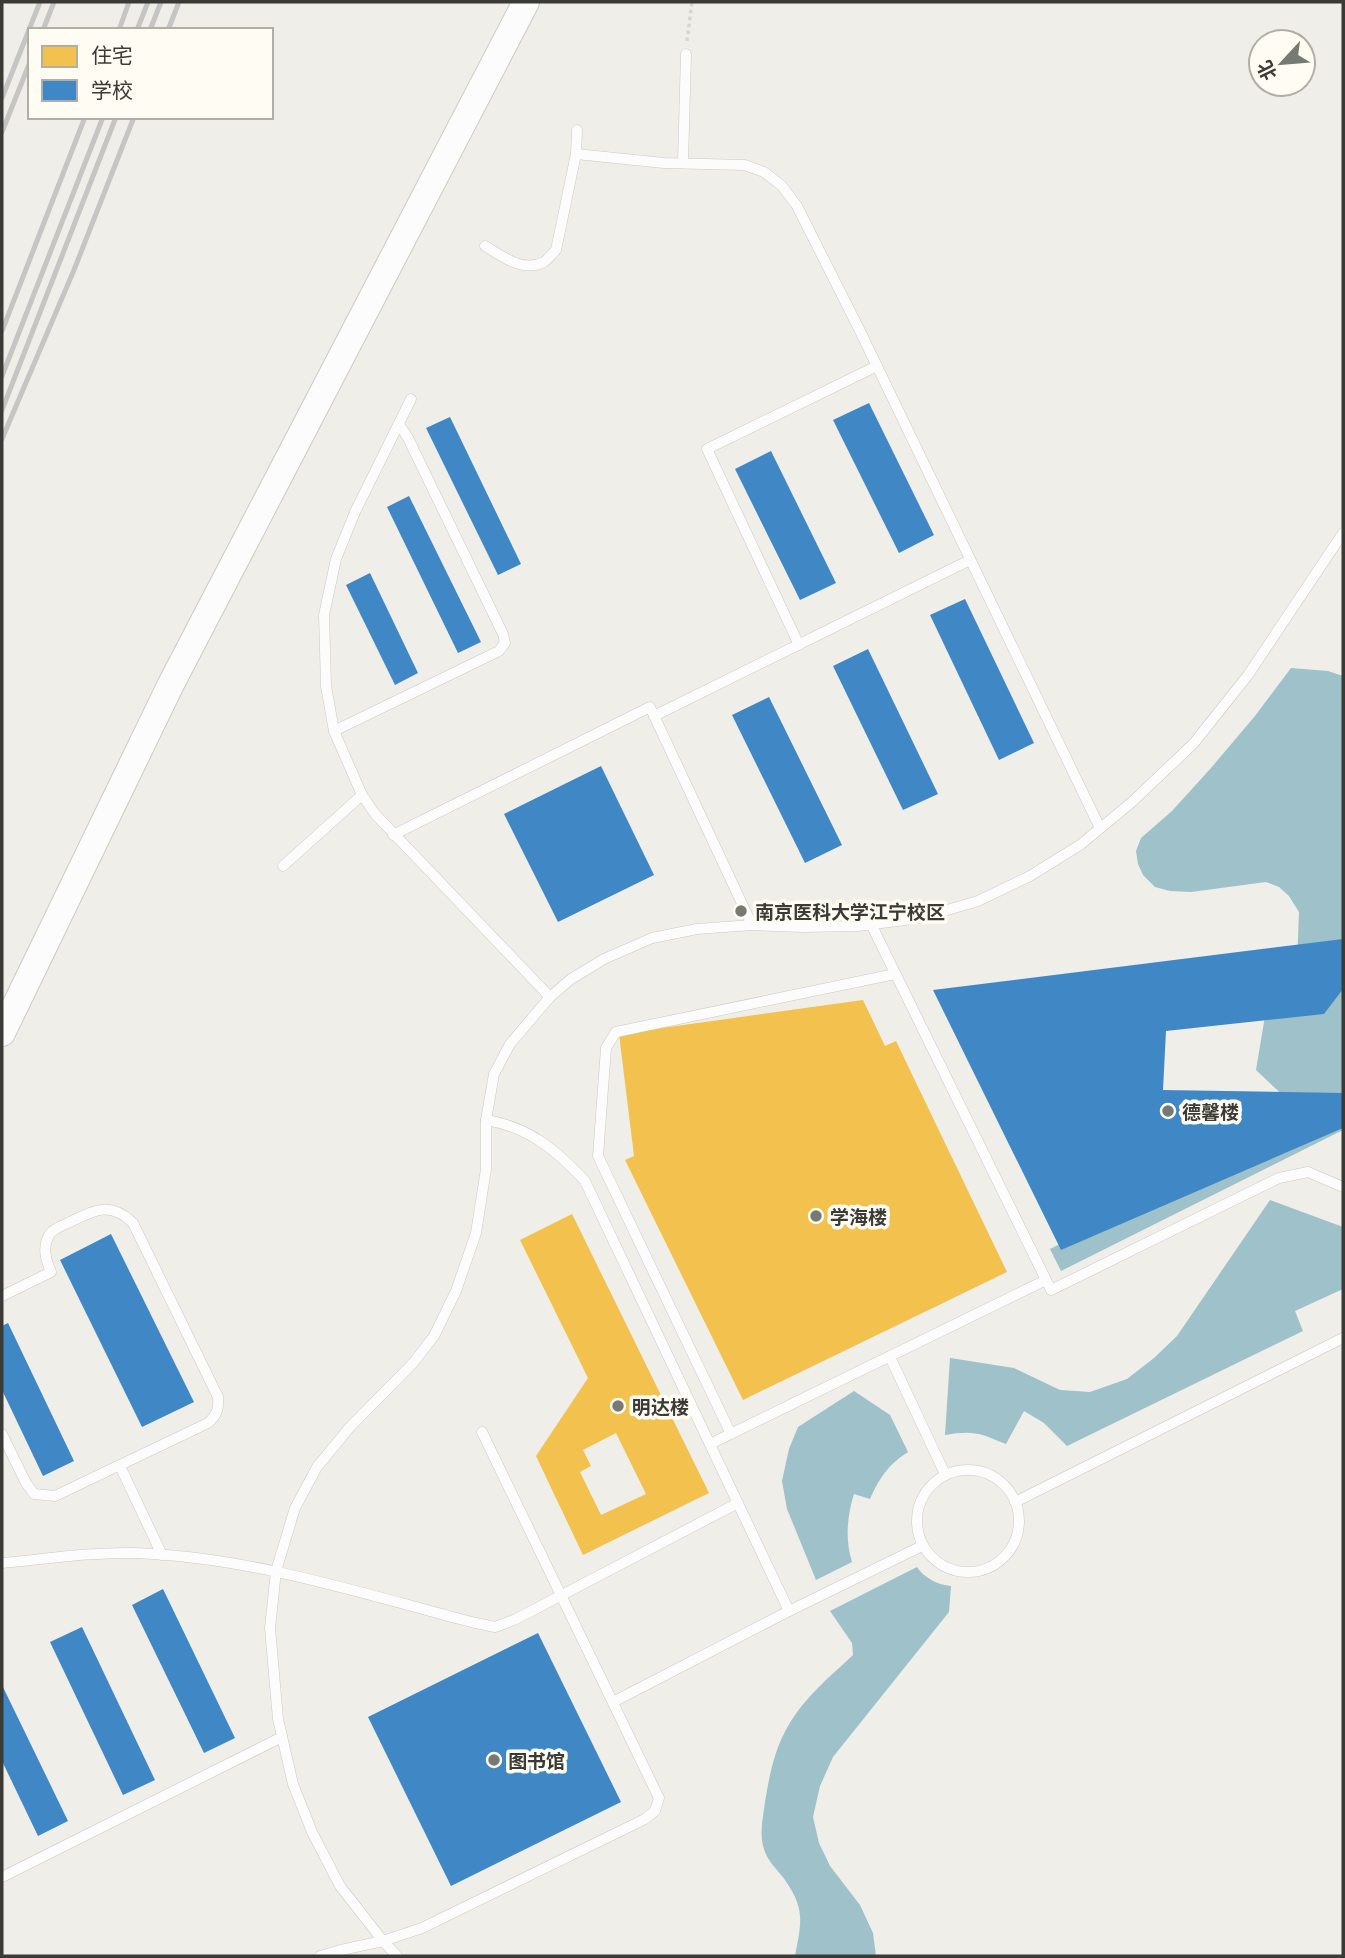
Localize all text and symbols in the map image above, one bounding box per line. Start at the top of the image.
legend [28,28,273,119]
north arrow [1247,28,1317,98]
text: 住宅 [91,41,133,69]
text: 北 [1251,57,1282,85]
text: 学校 [91,76,133,104]
place label: 南京医科大学江宁校区 [755,899,945,924]
marker: 南京医科大学江宁校区 [733,903,749,919]
place label: 德馨楼 [1182,1099,1239,1124]
marker: 德馨楼 [1160,1103,1176,1119]
place label: 学海楼 [830,1204,887,1229]
marker: 学海楼 [808,1208,824,1224]
place label: 明达楼 [632,1394,689,1419]
marker: 明达楼 [610,1398,626,1414]
place label: 图书馆 [508,1748,565,1773]
marker: 图书馆 [486,1752,502,1768]

